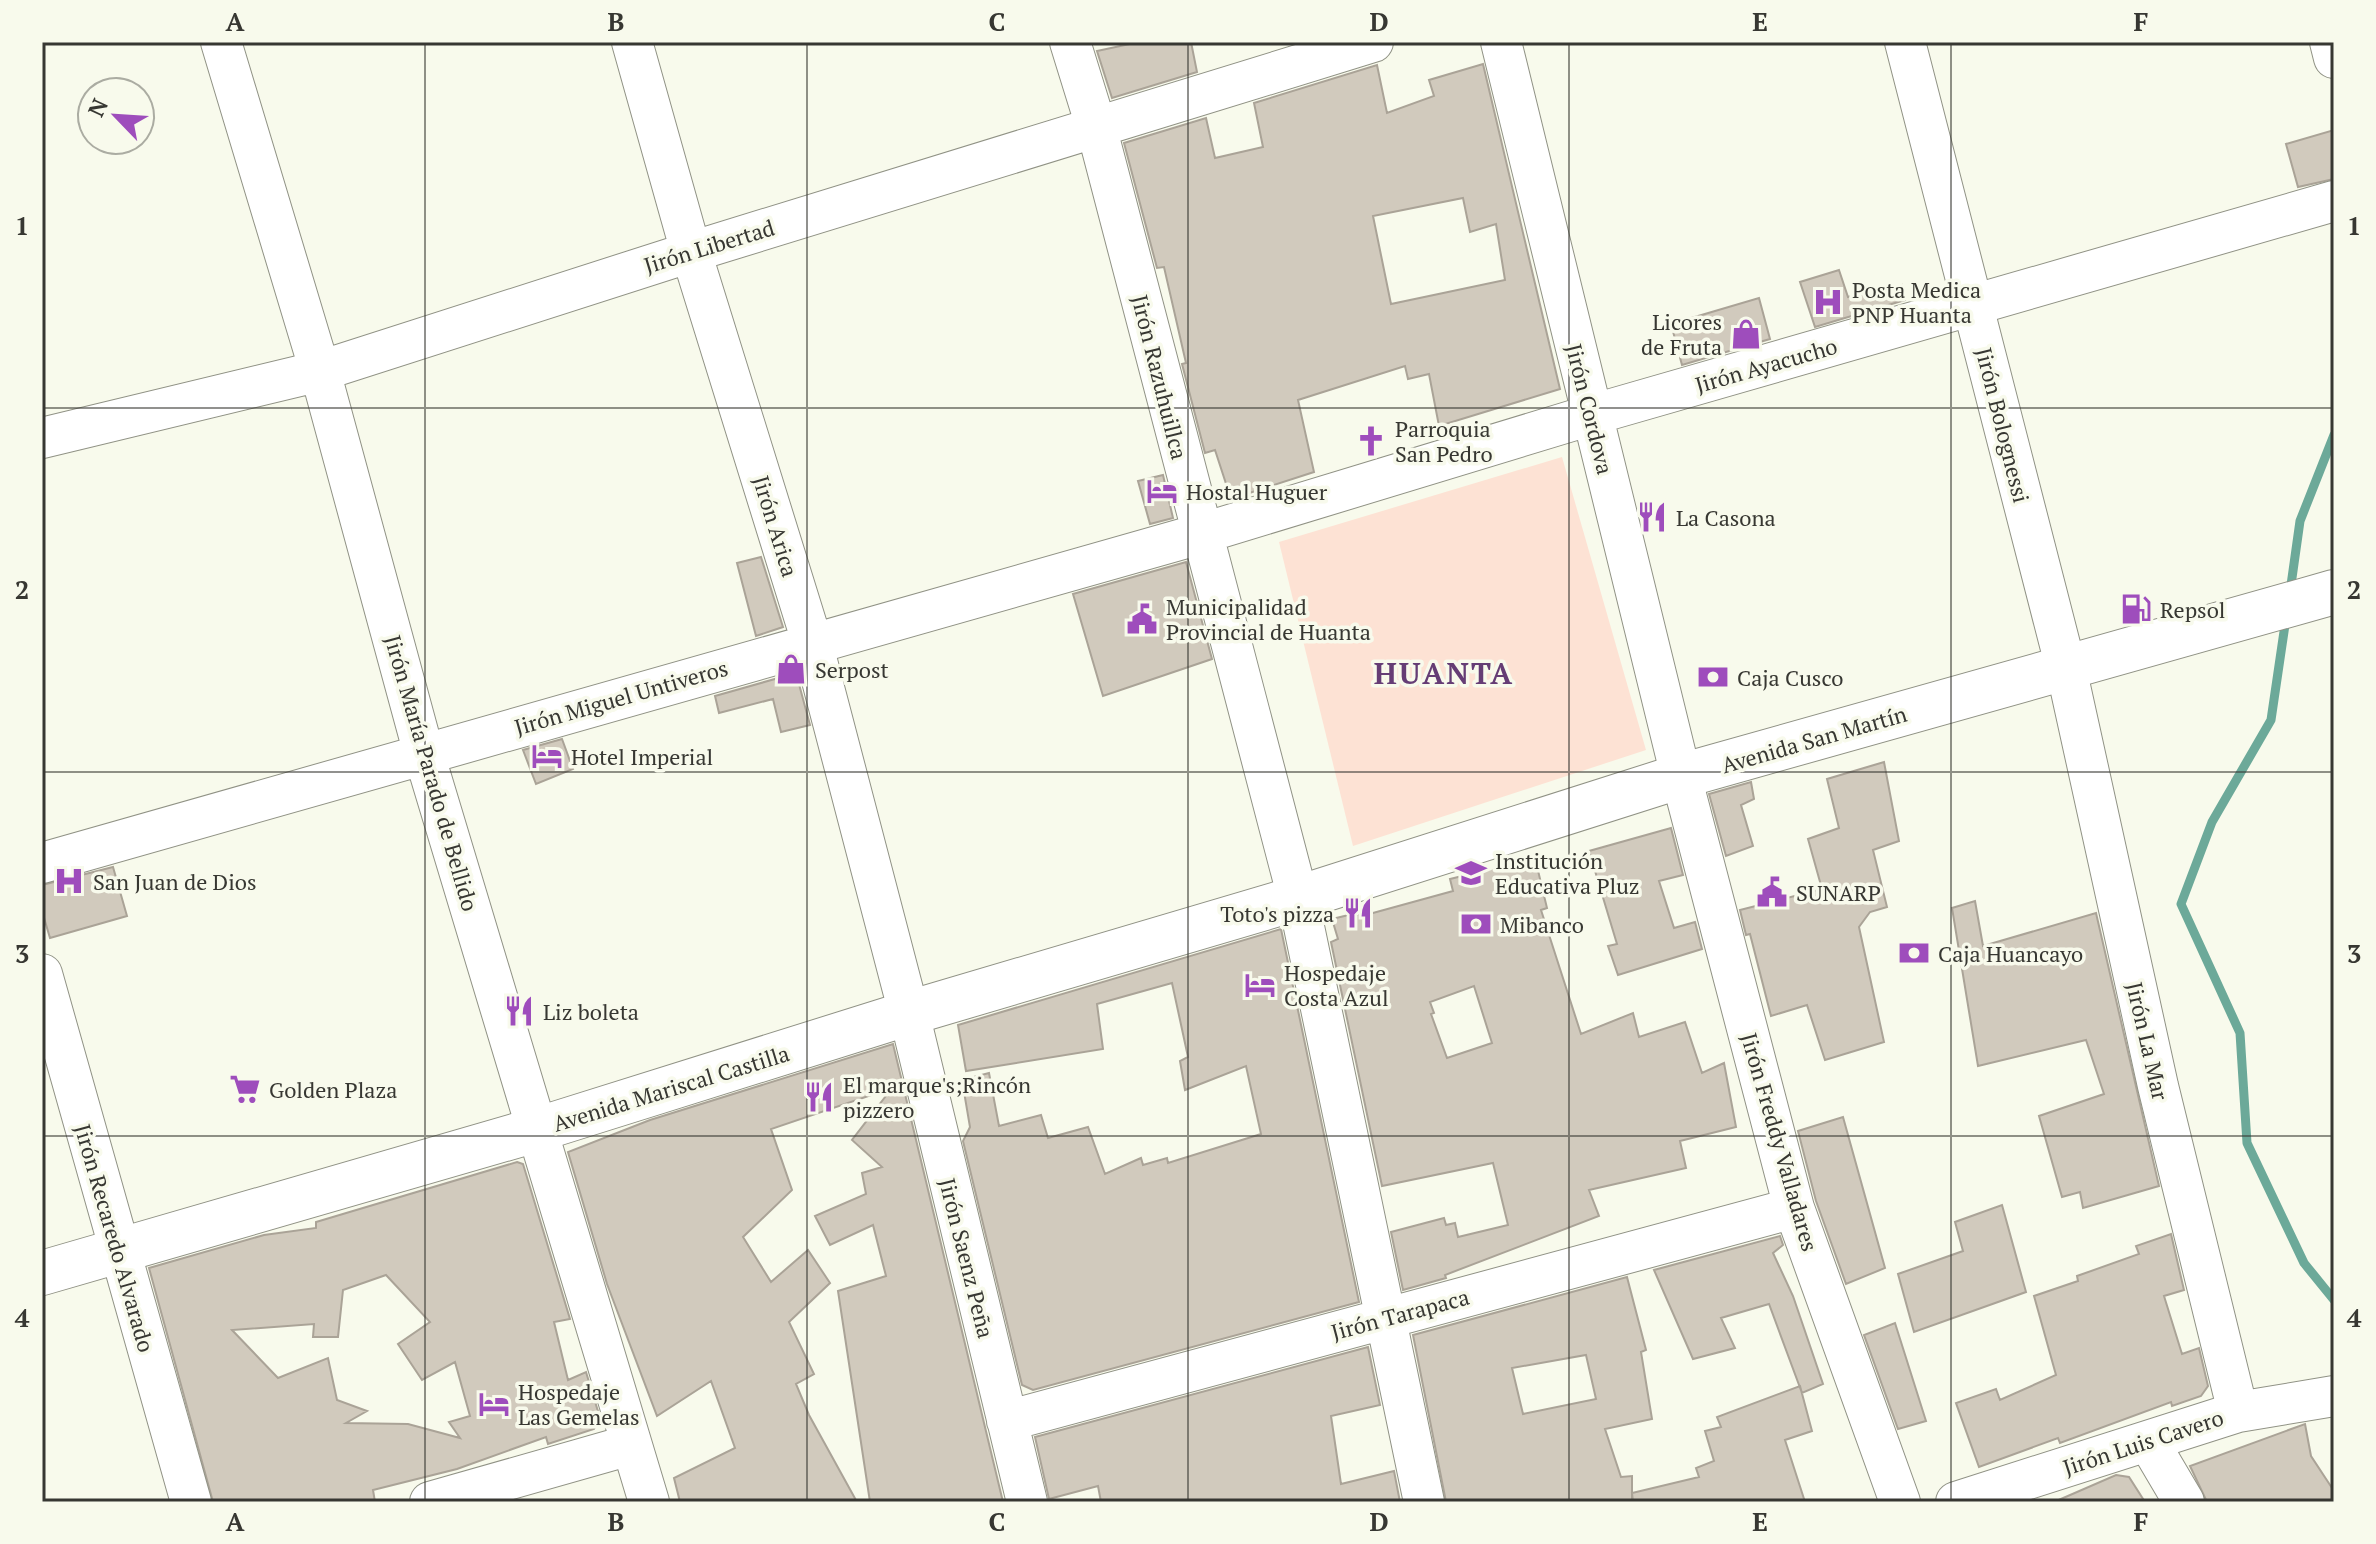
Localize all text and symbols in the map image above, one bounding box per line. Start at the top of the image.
text: A [226,4,245,38]
text: B [608,4,624,38]
text: C [989,4,1005,38]
text: D [1369,4,1389,38]
text: E [1752,4,1768,38]
text: F [2134,4,2149,38]
north arrow [76,76,156,156]
text: N [81,93,114,121]
text: 1 [15,208,29,242]
text: 1 [2347,208,2361,242]
street label: Jirón Libertad [640,212,778,280]
place label: Posta Medica PNP Huanta [1852,275,1981,329]
hospital icon: Posta Medica PNP Huanta [1811,285,1845,319]
street label: Jirón Razuhuillca [1126,292,1194,462]
place label: Licores de Fruta [1641,307,1722,361]
shop icon: Licores de Fruta [1729,317,1763,351]
street label: Jirón Ayacucho [1692,331,1840,399]
street label: Jirón Cordova [1560,341,1620,477]
street label: Jirón Bolognessi [1970,344,2036,506]
place label: Parroquia San Pedro [1395,414,1493,468]
church icon: Parroquia San Pedro [1354,424,1388,458]
street label: Jirón Arica [747,472,805,580]
hotel icon: Hostal Huguer [1145,474,1179,508]
place label: Hostal Huguer [1186,477,1328,506]
restaurant icon: La Casona [1635,500,1669,534]
place label: La Casona [1676,503,1776,532]
text: 2 [15,572,29,606]
text: 2 [2347,572,2361,606]
place label: Municipalidad Provincial de Huanta [1166,592,1371,646]
fuel station icon: Repsol [2119,592,2153,626]
place label: Repsol [2160,595,2225,624]
public building icon: Municipalidad Provincial de Huanta [1125,602,1159,636]
street label: Jirón María Parado de Bellido [379,632,485,914]
shop icon: Serpost [774,652,808,686]
street label: Jirón Miguel Untiveros [511,653,731,741]
district label: HUANTA [1374,653,1514,693]
place label: Serpost [815,655,889,684]
bank icon: Caja Cusco [1696,660,1730,694]
place label: Caja Cusco [1737,663,1843,692]
street label: Avenida San Martín [1718,699,1910,779]
hotel icon: Hotel Imperial [530,739,564,773]
place label: Hotel Imperial [571,742,713,771]
place label: Institución Educativa Pluz [1495,846,1640,900]
school or university icon: Institución Educativa Pluz [1454,856,1488,890]
hospital icon: San Juan de Dios [52,864,86,898]
place label: San Juan de Dios [93,867,256,896]
public building icon: SUNARP [1755,875,1789,909]
place label: SUNARP [1796,878,1881,907]
restaurant icon: Toto's pizza [1341,896,1375,930]
place label: Toto's pizza [1220,899,1334,928]
bank icon: Mibanco [1459,907,1493,941]
place label: Mibanco [1500,910,1584,939]
text: 3 [15,936,29,970]
bank icon: Caja Huancayo [1897,936,1931,970]
text: 3 [2347,936,2361,970]
place label: Caja Huancayo [1938,939,2083,968]
place label: Hospedaje Costa Azul [1284,958,1389,1012]
hotel icon: Hospedaje Costa Azul [1243,968,1277,1002]
street label: Jirón La Mar [2120,979,2176,1103]
restaurant icon: Liz boleta [502,994,536,1028]
place label: Liz boleta [543,997,639,1026]
street label: Jirón Freddy Valladares [1735,1029,1825,1255]
street label: Avenida Mariscal Castilla [549,1038,793,1138]
place label: El marque's;Rincón pizzero [843,1070,1031,1124]
supermarket icon: Golden Plaza [228,1072,262,1106]
place label: Golden Plaza [269,1075,397,1104]
restaurant icon: El marque's;Rincón pizzero [802,1080,836,1114]
street label: Jirón Recaredo Alvarado [69,1121,161,1355]
street label: Jirón Saenz Peña [933,1175,1001,1341]
street label: Jirón Tarapaca [1328,1282,1472,1346]
text: 4 [15,1300,30,1334]
text: 4 [2347,1300,2362,1334]
place label: Hospedaje Las Gemelas [518,1377,640,1431]
hotel icon: Hospedaje Las Gemelas [477,1387,511,1421]
street label: Jirón Luis Cavero [2059,1402,2227,1482]
text: A [226,1504,245,1538]
text: B [608,1504,624,1538]
text: C [989,1504,1005,1538]
text: D [1369,1504,1389,1538]
text: E [1752,1504,1768,1538]
text: F [2134,1504,2149,1538]

